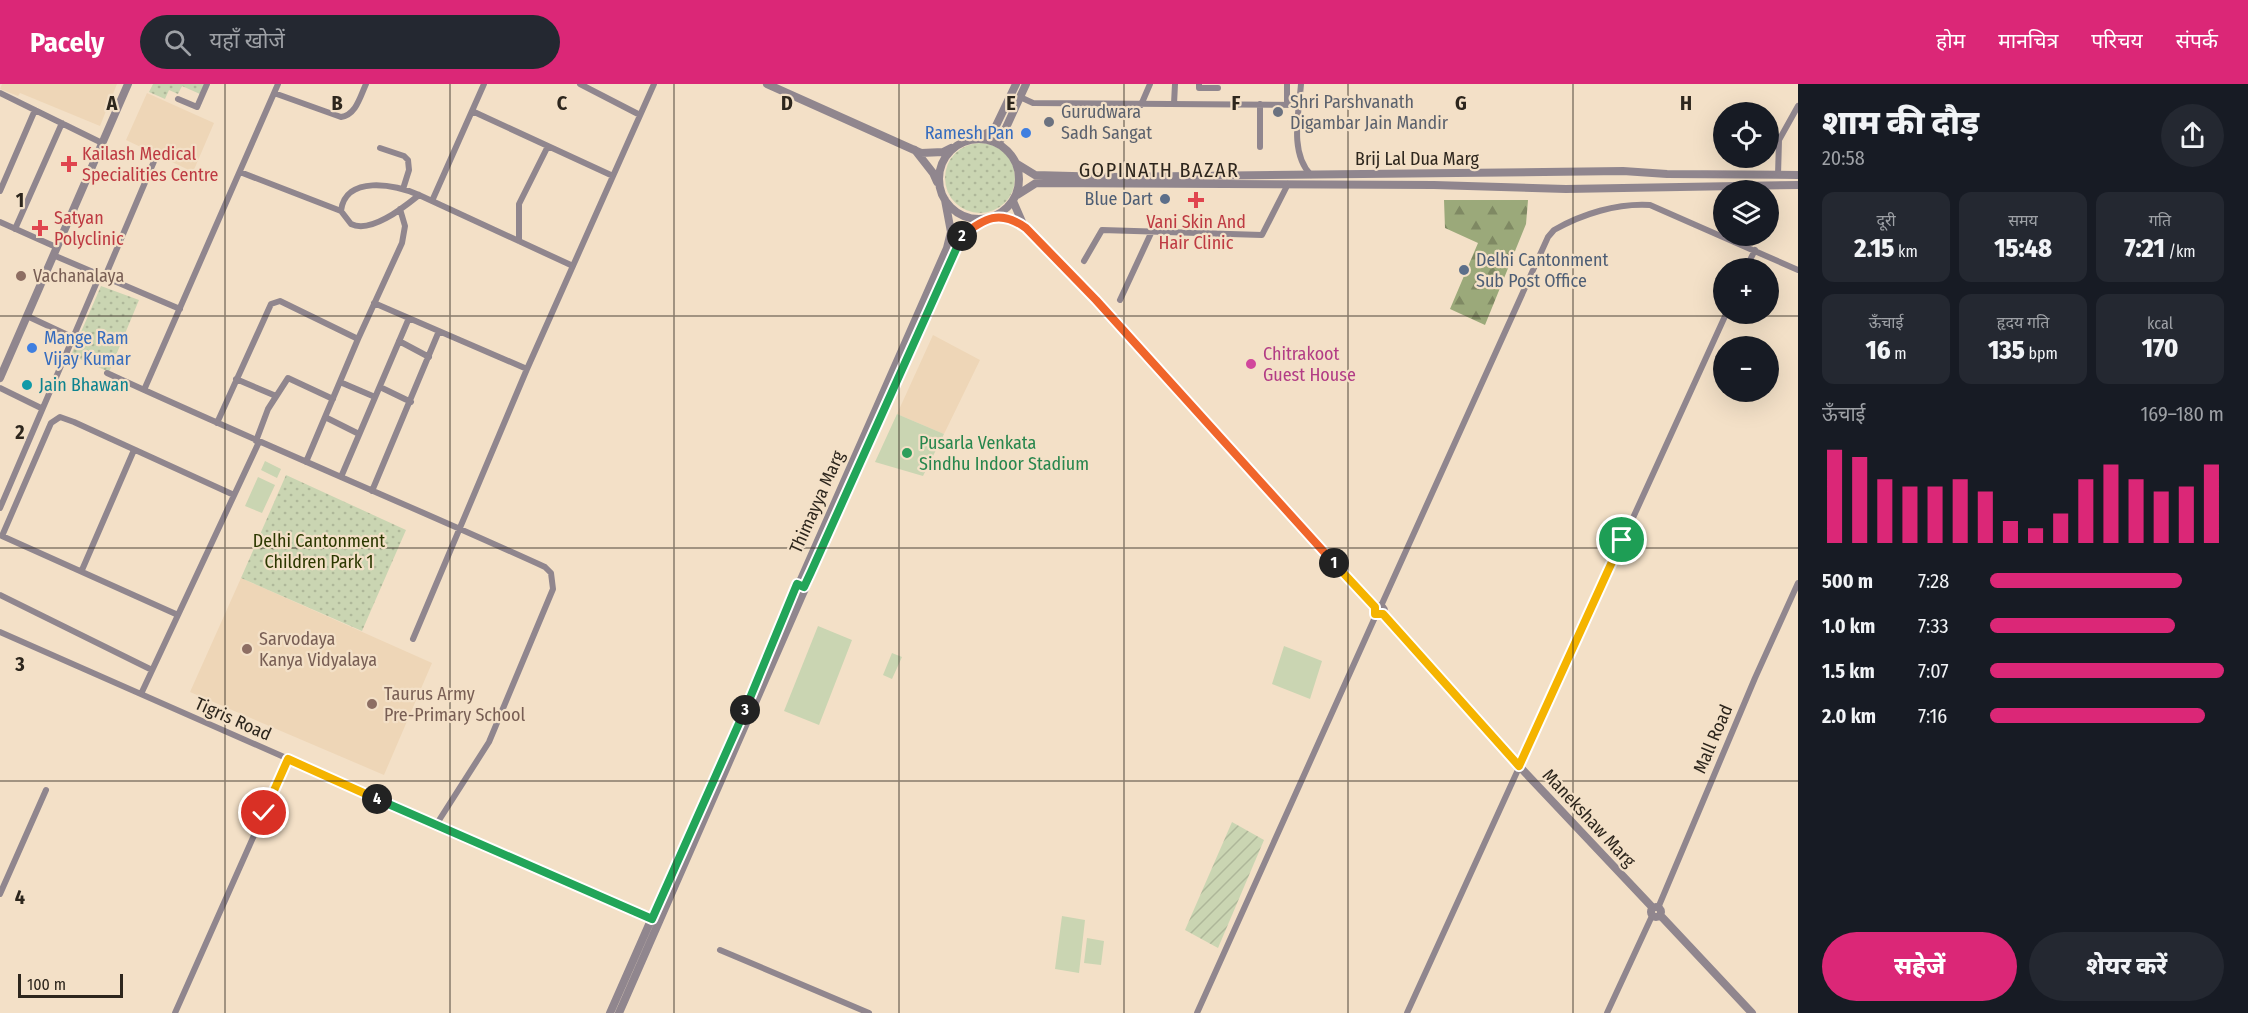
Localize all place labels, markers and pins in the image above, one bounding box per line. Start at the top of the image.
place label: Shri Parshvanath Digambar Jain Mandir [1290,91,1449,134]
place label: Gurudwara Sadh Sangat [1061,101,1152,144]
marker: Shri Parshvanath Digambar Jain Mandir [1271,105,1285,119]
marker: Gurudwara Sadh Sangat [1042,115,1056,129]
place label: Ramesh Pan [925,122,1014,144]
marker: Ramesh Pan [1019,126,1033,140]
place label: Kailash Medical Specialities Centre [82,143,219,186]
marker: Kailash Medical Specialities Centre [60,155,78,173]
place label: Blue Dart [1085,188,1153,210]
marker: Vani Skin And Hair Clinic [1187,191,1205,209]
marker: Blue Dart [1158,192,1172,206]
place label: Satyan Polyclinic [54,207,124,250]
place label: Vani Skin And Hair Clinic [1146,211,1246,254]
marker: Satyan Polyclinic [31,219,49,237]
pin: 2 [947,221,977,251]
place label: Delhi Cantonment Sub Post Office [1476,249,1608,292]
marker: Delhi Cantonment Sub Post Office [1457,263,1471,277]
place label: Vachanalaya [33,265,124,287]
marker: Vachanalaya [14,269,28,283]
place label: Mange Ram Vijay Kumar [44,327,131,370]
marker: Mange Ram Vijay Kumar [25,341,39,355]
place label: Chitrakoot Guest House [1263,343,1356,386]
marker: Chitrakoot Guest House [1244,357,1258,371]
place label: Jain Bhawan [39,374,129,396]
marker: Jain Bhawan [20,378,34,392]
place label: Pusarla Venkata Sindhu Indoor Stadium [919,432,1089,475]
marker: Pusarla Venkata Sindhu Indoor Stadium [900,446,914,460]
pin [1596,514,1647,565]
pin: 1 [1319,548,1349,578]
place label: Sarvodaya Kanya Vidyalaya [259,628,377,671]
marker: Sarvodaya Kanya Vidyalaya [240,642,254,656]
place label: Taurus Army Pre-Primary School [384,683,525,726]
pin: 3 [730,695,760,725]
marker: Taurus Army Pre-Primary School [365,697,379,711]
pin: 4 [362,784,392,814]
pin [238,787,289,838]

